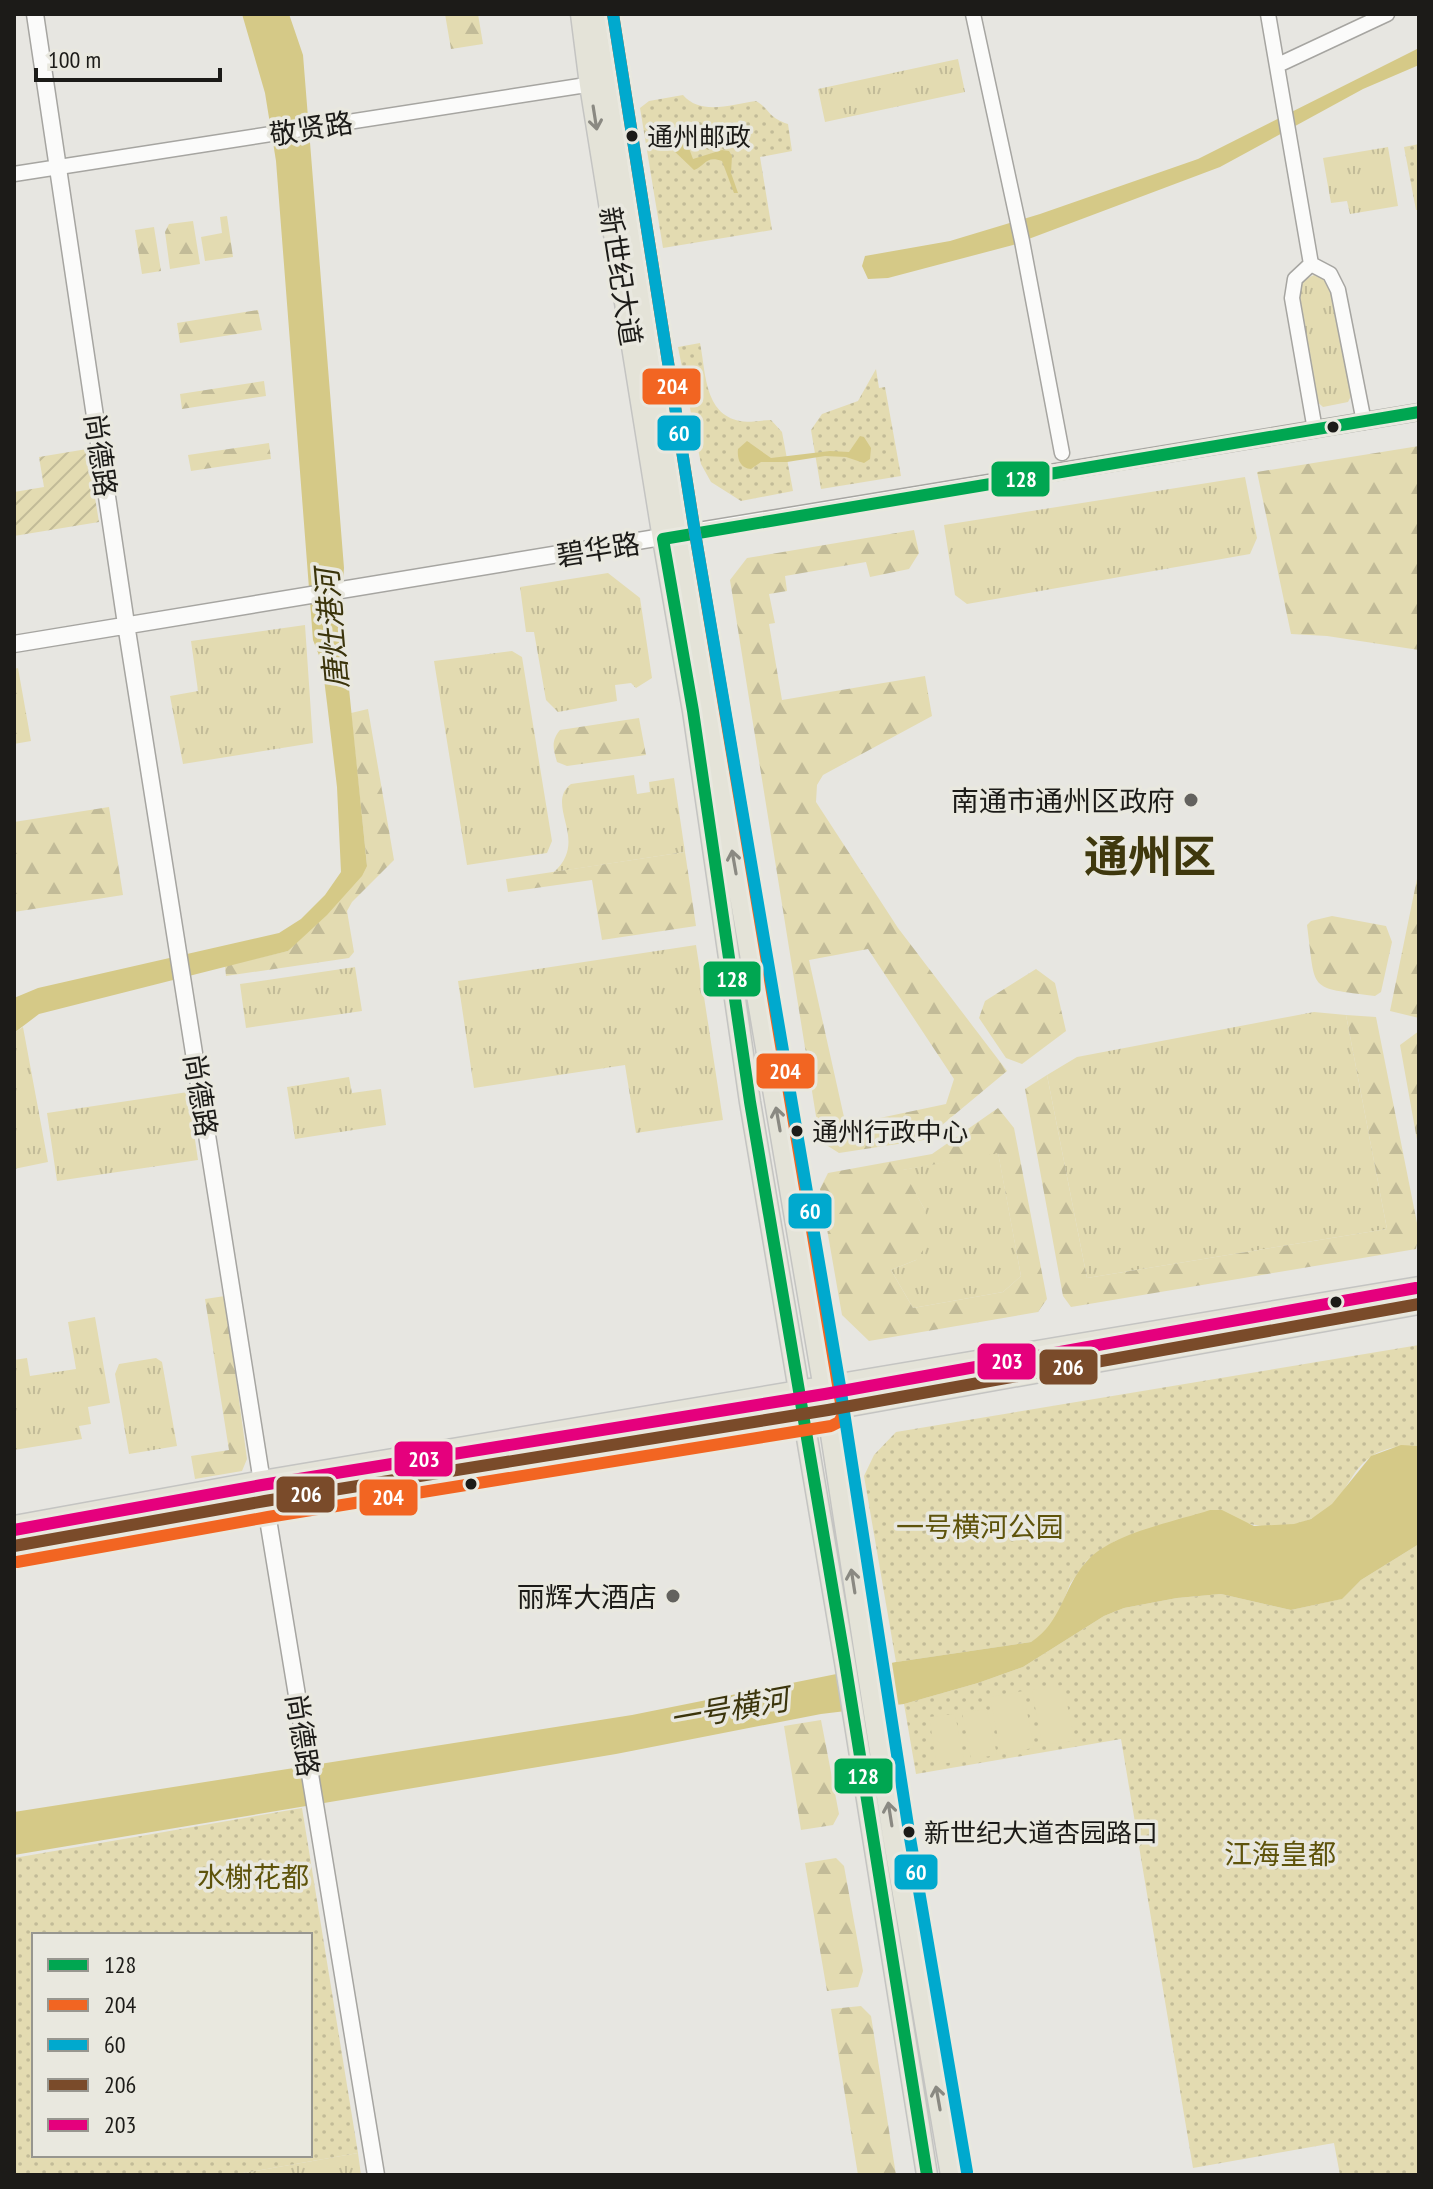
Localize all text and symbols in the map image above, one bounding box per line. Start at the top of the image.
scale bar [36,32,220,82]
text: 100 m [48,44,101,75]
street label: 敬贤路 [267,103,355,153]
one-way arrow [589,105,604,130]
place label: 通州邮政 [647,120,751,153]
marker: 通州邮政 [624,128,640,144]
street label: 新世纪大道 [592,204,650,348]
line badge: 204 [641,367,702,406]
text: 204 [656,372,688,400]
street label: 尚德路 [77,411,125,499]
line badge: 60 [656,414,702,452]
text: 60 [668,419,690,447]
unlabelled marker [1325,419,1341,435]
line badge: 128 [990,460,1051,498]
text: 128 [1005,465,1037,493]
street label: 碧华路 [554,524,642,574]
water label: 唐灶港河 [306,563,356,690]
place label: 南通市通州区政府 [951,782,1175,819]
marker: 南通市通州区政府 [1182,791,1200,809]
district label: 通州区 [1084,827,1216,884]
one-way arrow [726,850,741,875]
line badge: 128 [702,960,762,998]
text: 128 [716,965,748,993]
street label: 尚德路 [176,1051,226,1139]
line badge: 204 [755,1052,816,1090]
text: 204 [769,1057,801,1085]
one-way arrow [769,1106,784,1132]
place label: 通州行政中心 [812,1115,968,1148]
marker: 通州行政中心 [789,1123,805,1139]
line badge: 60 [787,1192,833,1230]
text: 60 [799,1197,821,1225]
unlabelled marker [1328,1294,1344,1310]
line badge: 203 [976,1342,1037,1381]
text: 203 [991,1347,1023,1375]
line badge: 206 [1038,1348,1099,1386]
text: 206 [1052,1353,1084,1381]
line badge: 203 [393,1440,454,1478]
text: 203 [408,1445,440,1473]
line badge: 206 [275,1475,336,1514]
unlabelled marker [463,1476,479,1492]
line badge: 204 [358,1478,419,1517]
text: 206 [290,1480,322,1508]
text: 204 [372,1483,404,1511]
park label: 一号横河公园 [896,1508,1064,1545]
one-way arrow [845,1569,860,1594]
place label: 丽辉大酒店 [517,1578,657,1615]
marker: 丽辉大酒店 [664,1587,682,1605]
water label: 一号横河 [667,1678,796,1738]
street label: 尚德路 [278,1691,328,1779]
line badge: 128 [833,1757,894,1795]
text: 128 [847,1762,879,1790]
one-way arrow [882,1802,897,1827]
place label: 新世纪大道杏园路口 [924,1816,1158,1849]
marker: 新世纪大道杏园路口 [901,1824,917,1840]
park label: 江海皇都 [1224,1835,1336,1872]
line badge: 60 [893,1853,939,1891]
park label: 水榭花都 [197,1858,309,1895]
text: 60 [905,1858,927,1886]
legend [32,1933,312,2157]
text: 128 [104,1949,136,1980]
text: 204 [104,1989,137,2020]
text: 60 [104,2029,126,2060]
text: 206 [104,2069,136,2100]
one-way arrow [930,2086,945,2111]
text: 203 [104,2109,136,2140]

